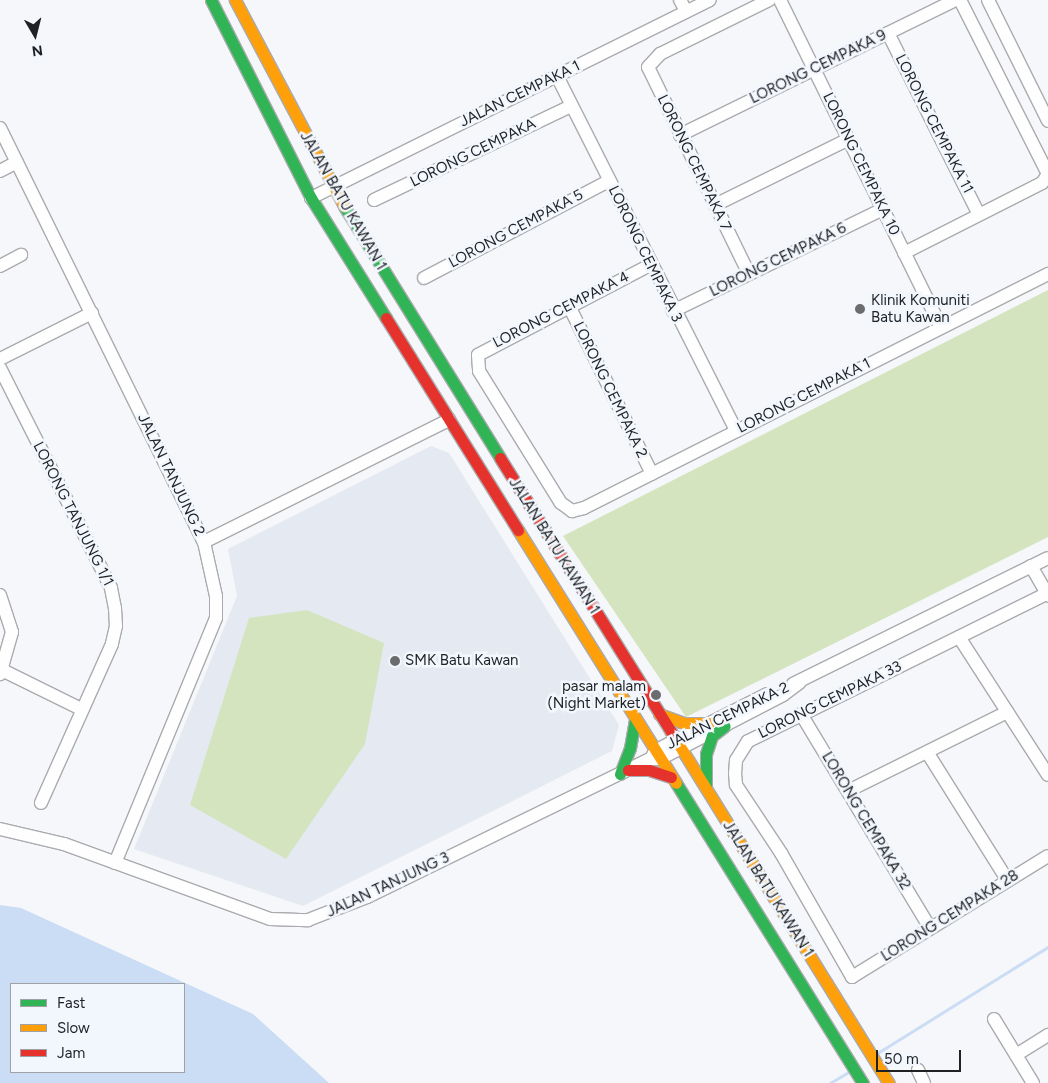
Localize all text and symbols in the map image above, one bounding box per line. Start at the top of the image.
north arrow [10,10,60,60]
street label: LORONG CEMPAKA 9 [747,26,889,108]
text: N [31,41,44,60]
street label: LORONG CEMPAKA 11 [891,52,977,196]
street label: JALAN CEMPAKA 1 [457,57,583,131]
street label: LORONG CEMPAKA 10 [819,90,903,238]
street label: LORONG CEMPAKA 7 [653,92,735,234]
street label: LORONG CEMPAKA [407,115,539,191]
street label: JALAN BATU KAWAN 1 [296,128,390,274]
street label: LORONG CEMPAKA 3 [604,183,686,325]
street label: LORONG CEMPAKA 5 [446,186,586,272]
street label: LORONG CEMPAKA 6 [707,219,849,301]
street label: LORONG CEMPAKA 4 [490,268,632,352]
place label: Klinik Komuniti Batu Kawan [871,291,970,326]
marker: Klinik Komuniti Batu Kawan [853,302,867,316]
street label: LORONG CEMPAKA 2 [569,319,651,461]
street label: LORONG CEMPAKA 1 [734,355,874,437]
street label: JALAN TANJUNG 2 [134,411,208,539]
street label: LORONG TANJUNG 1/1 [29,439,117,589]
street label: JALAN BATU KAWAN 1 [505,475,603,617]
place label: SMK Batu Kawan [405,652,518,670]
marker: SMK Batu Kawan [389,655,401,667]
street label: LORONG CEMPAKA 33 [755,657,905,743]
place label: pasar malam (Night Market) [547,677,646,712]
street label: JALAN CEMPAKA 2 [664,679,792,753]
marker: pasar malam (Night Market) [650,689,662,701]
street label: LORONG CEMPAKA 32 [818,749,914,893]
street label: JALAN BATU KAWAN 1 [719,818,817,960]
street label: JALAN TANJUNG 3 [324,849,452,921]
street label: LORONG CEMPAKA 28 [878,866,1022,966]
legend [10,983,185,1073]
text: Fast [57,994,85,1012]
text: Slow [57,1019,90,1037]
scale bar [878,1040,963,1072]
text: Jam [57,1044,85,1062]
text: 50 m [884,1050,919,1068]

